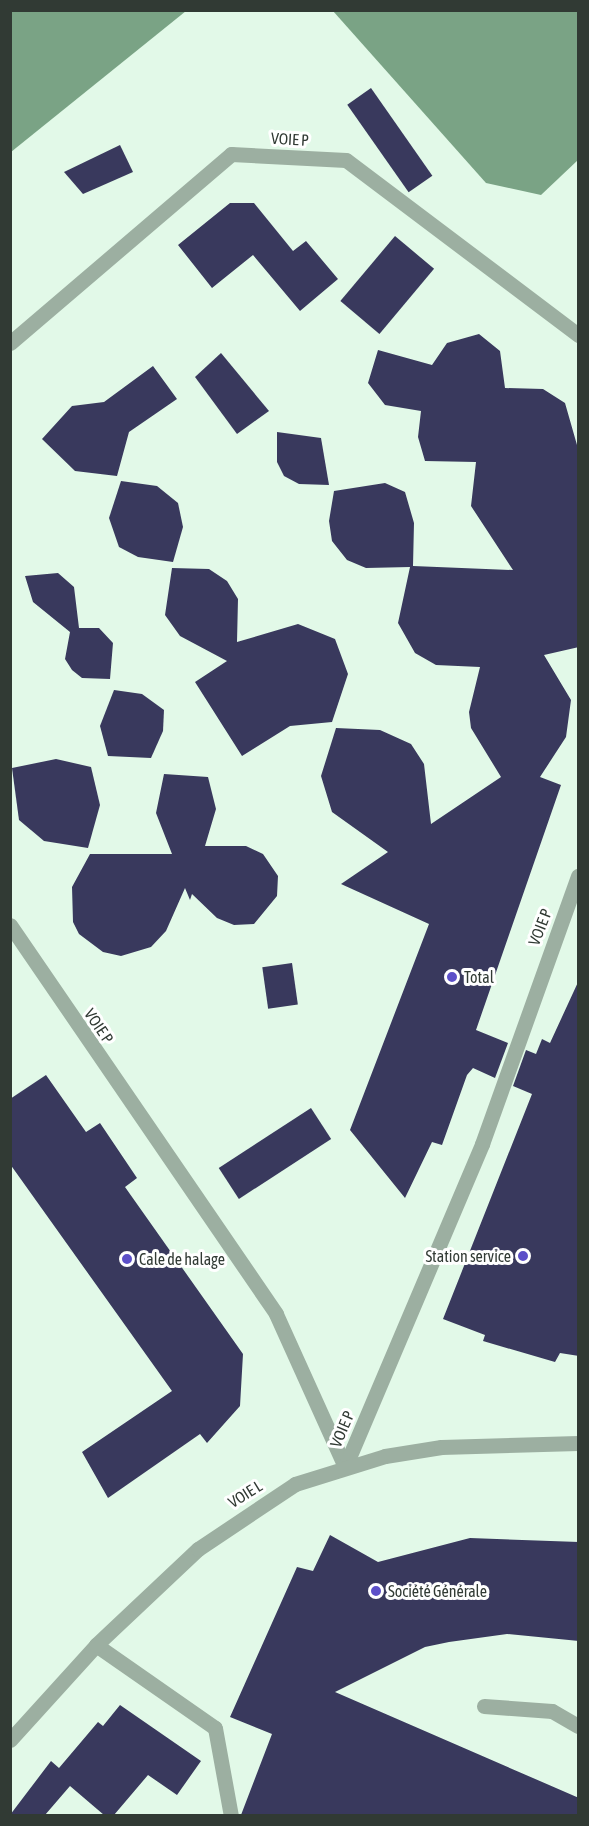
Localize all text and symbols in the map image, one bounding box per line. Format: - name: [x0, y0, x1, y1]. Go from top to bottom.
- street label: VOIE P: [271, 128, 309, 150]
- street label: VOIE P: [524, 906, 556, 948]
- place label: Total: [464, 967, 494, 987]
- marker: Total: [445, 970, 459, 984]
- street label: VOIE P: [80, 1005, 118, 1047]
- place label: Station service: [425, 1246, 511, 1266]
- place label: Cale de halage: [139, 1249, 225, 1269]
- marker: Station service: [516, 1249, 530, 1263]
- marker: Cale de halage: [120, 1252, 134, 1266]
- street label: VOIE P: [326, 1408, 358, 1450]
- street label: VOIE L: [225, 1476, 265, 1512]
- place label: Société Générale: [388, 1581, 487, 1601]
- marker: Société Générale: [369, 1584, 383, 1598]

